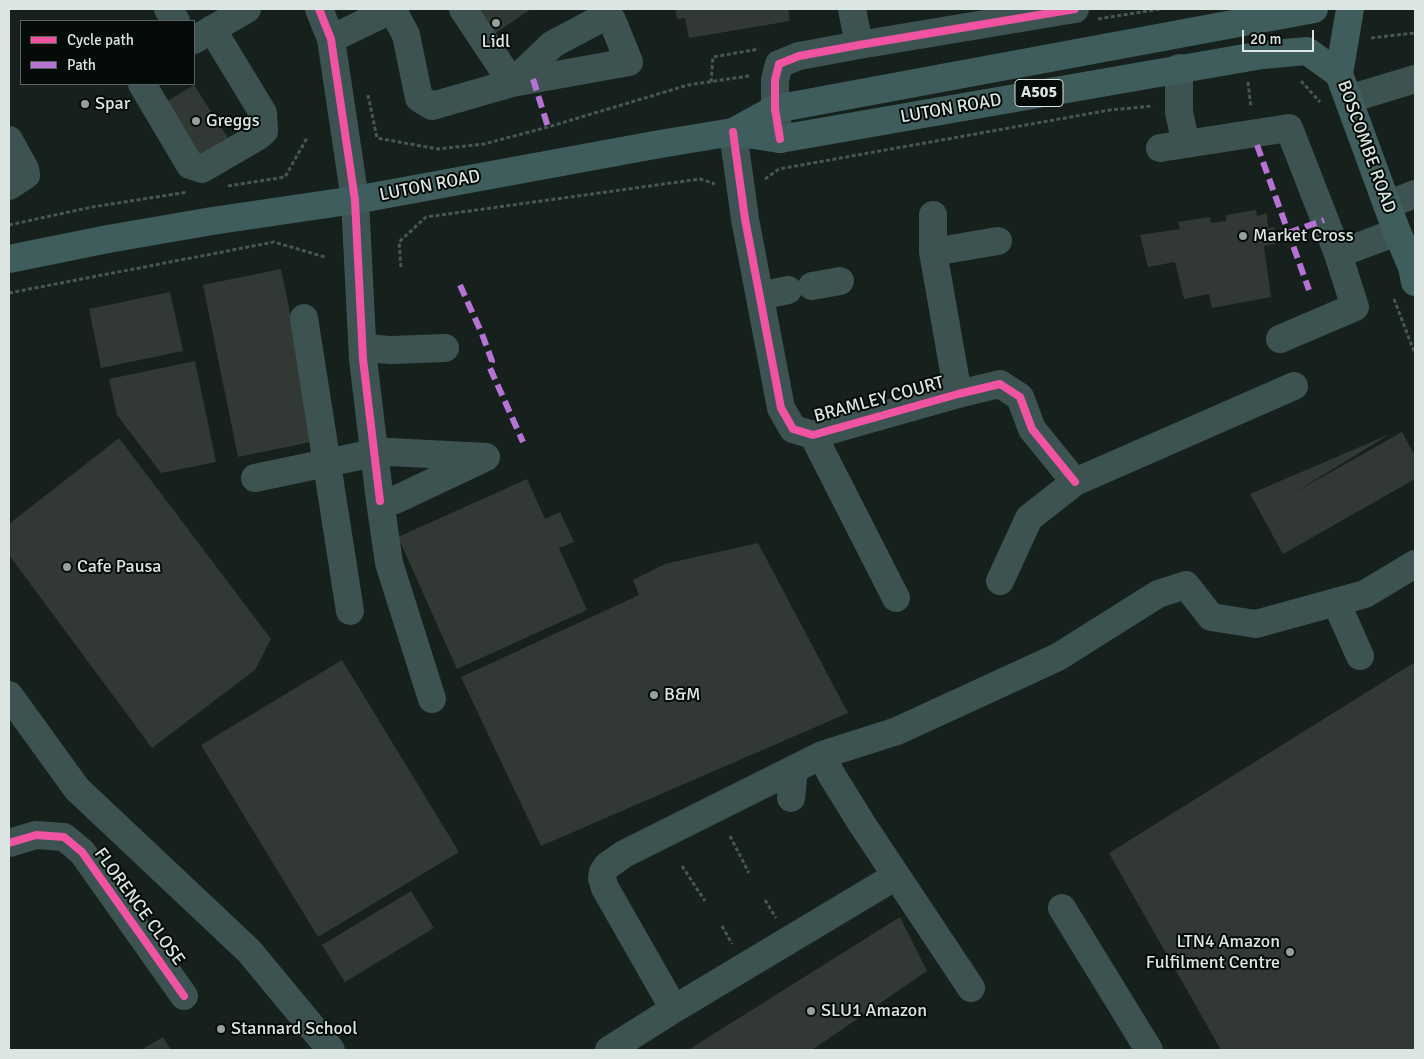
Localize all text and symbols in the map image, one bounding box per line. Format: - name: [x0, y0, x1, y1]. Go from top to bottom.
- marker: Lidl: [490, 17, 502, 29]
- legend: [20, 20, 195, 85]
- scale bar: [1244, 20, 1316, 52]
- text: 20 m: [1250, 30, 1281, 48]
- text: Cycle path: [67, 31, 134, 49]
- place label: Lidl: [482, 31, 510, 53]
- text: Path: [67, 56, 96, 74]
- street label: BOSCOMBE ROAD: [1332, 78, 1400, 216]
- road number: A505: [1015, 80, 1063, 106]
- street label: LUTON ROAD: [899, 89, 1003, 129]
- place label: Spar: [95, 93, 130, 115]
- marker: Spar: [79, 98, 91, 110]
- place label: Greggs: [206, 110, 260, 132]
- marker: Greggs: [190, 115, 202, 127]
- street label: LUTON ROAD: [378, 166, 482, 206]
- place label: Market Cross: [1253, 225, 1354, 247]
- marker: Market Cross: [1237, 230, 1249, 242]
- street label: BRAMLEY COURT: [812, 372, 946, 428]
- place label: Cafe Pausa: [77, 556, 161, 578]
- marker: Cafe Pausa: [61, 561, 73, 573]
- place label: B&M: [664, 684, 701, 706]
- marker: B&M: [648, 689, 660, 701]
- street label: FLORENCE CLOSE: [89, 844, 189, 970]
- place label: LTN4 Amazon Fulfilment Centre: [1146, 931, 1280, 974]
- marker: LTN4 Amazon Fulfilment Centre: [1284, 946, 1296, 958]
- place label: SLU1 Amazon: [821, 1000, 927, 1022]
- marker: SLU1 Amazon: [805, 1005, 817, 1017]
- place label: Stannard School: [231, 1018, 357, 1040]
- marker: Stannard School: [215, 1023, 227, 1035]

